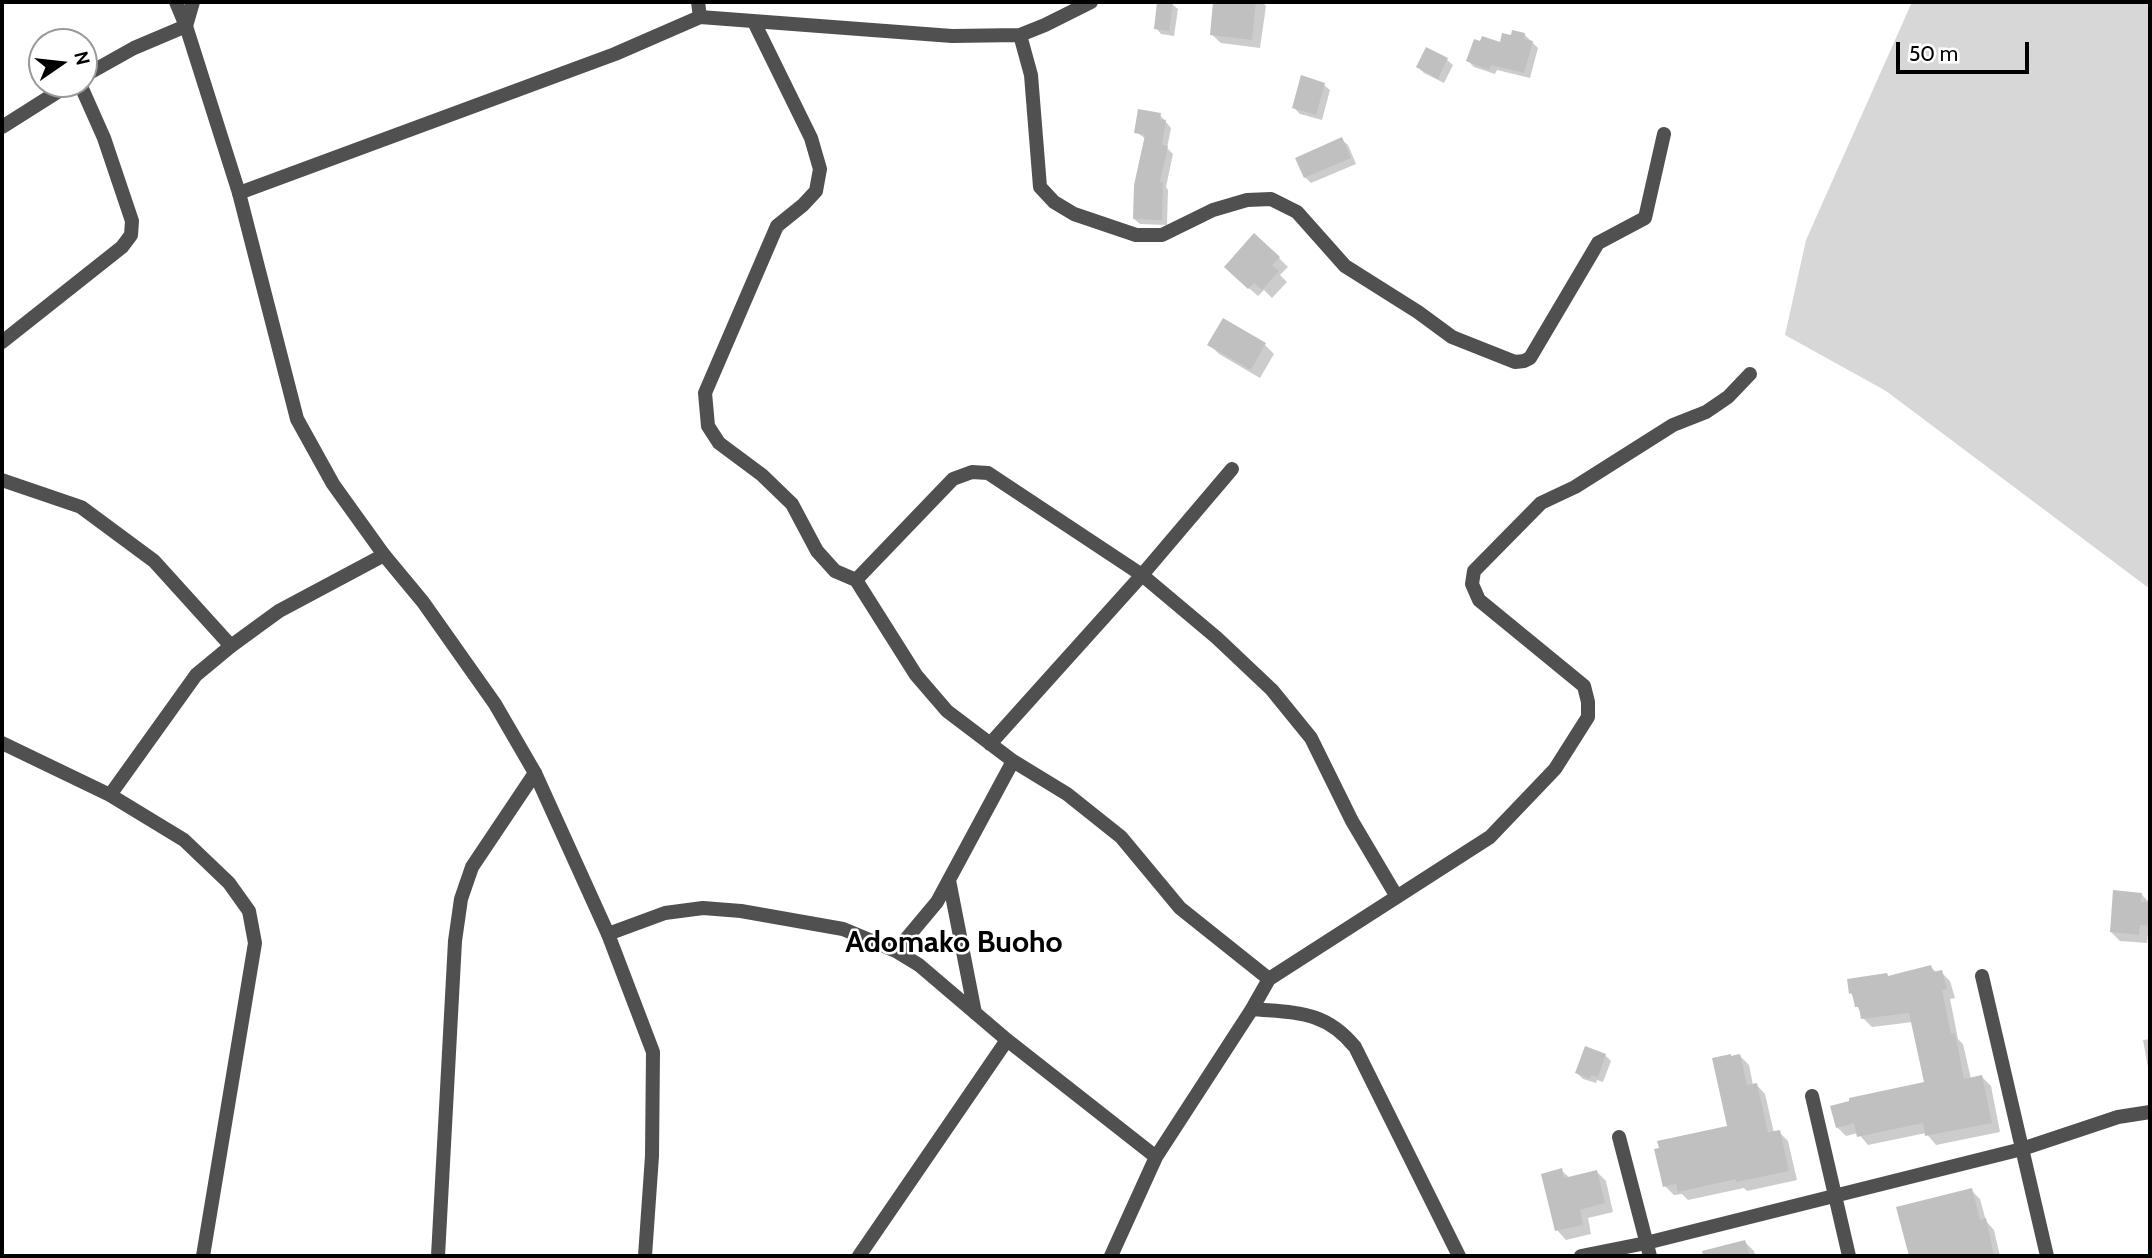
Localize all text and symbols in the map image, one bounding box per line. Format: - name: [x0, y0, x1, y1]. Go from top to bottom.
- north arrow: [28, 28, 98, 98]
- scale bar: [1900, 28, 2033, 72]
- text: 50 m: [1909, 41, 1958, 66]
- text: N: [69, 49, 95, 68]
- district label: Adomako Buoho: [845, 925, 1063, 961]

